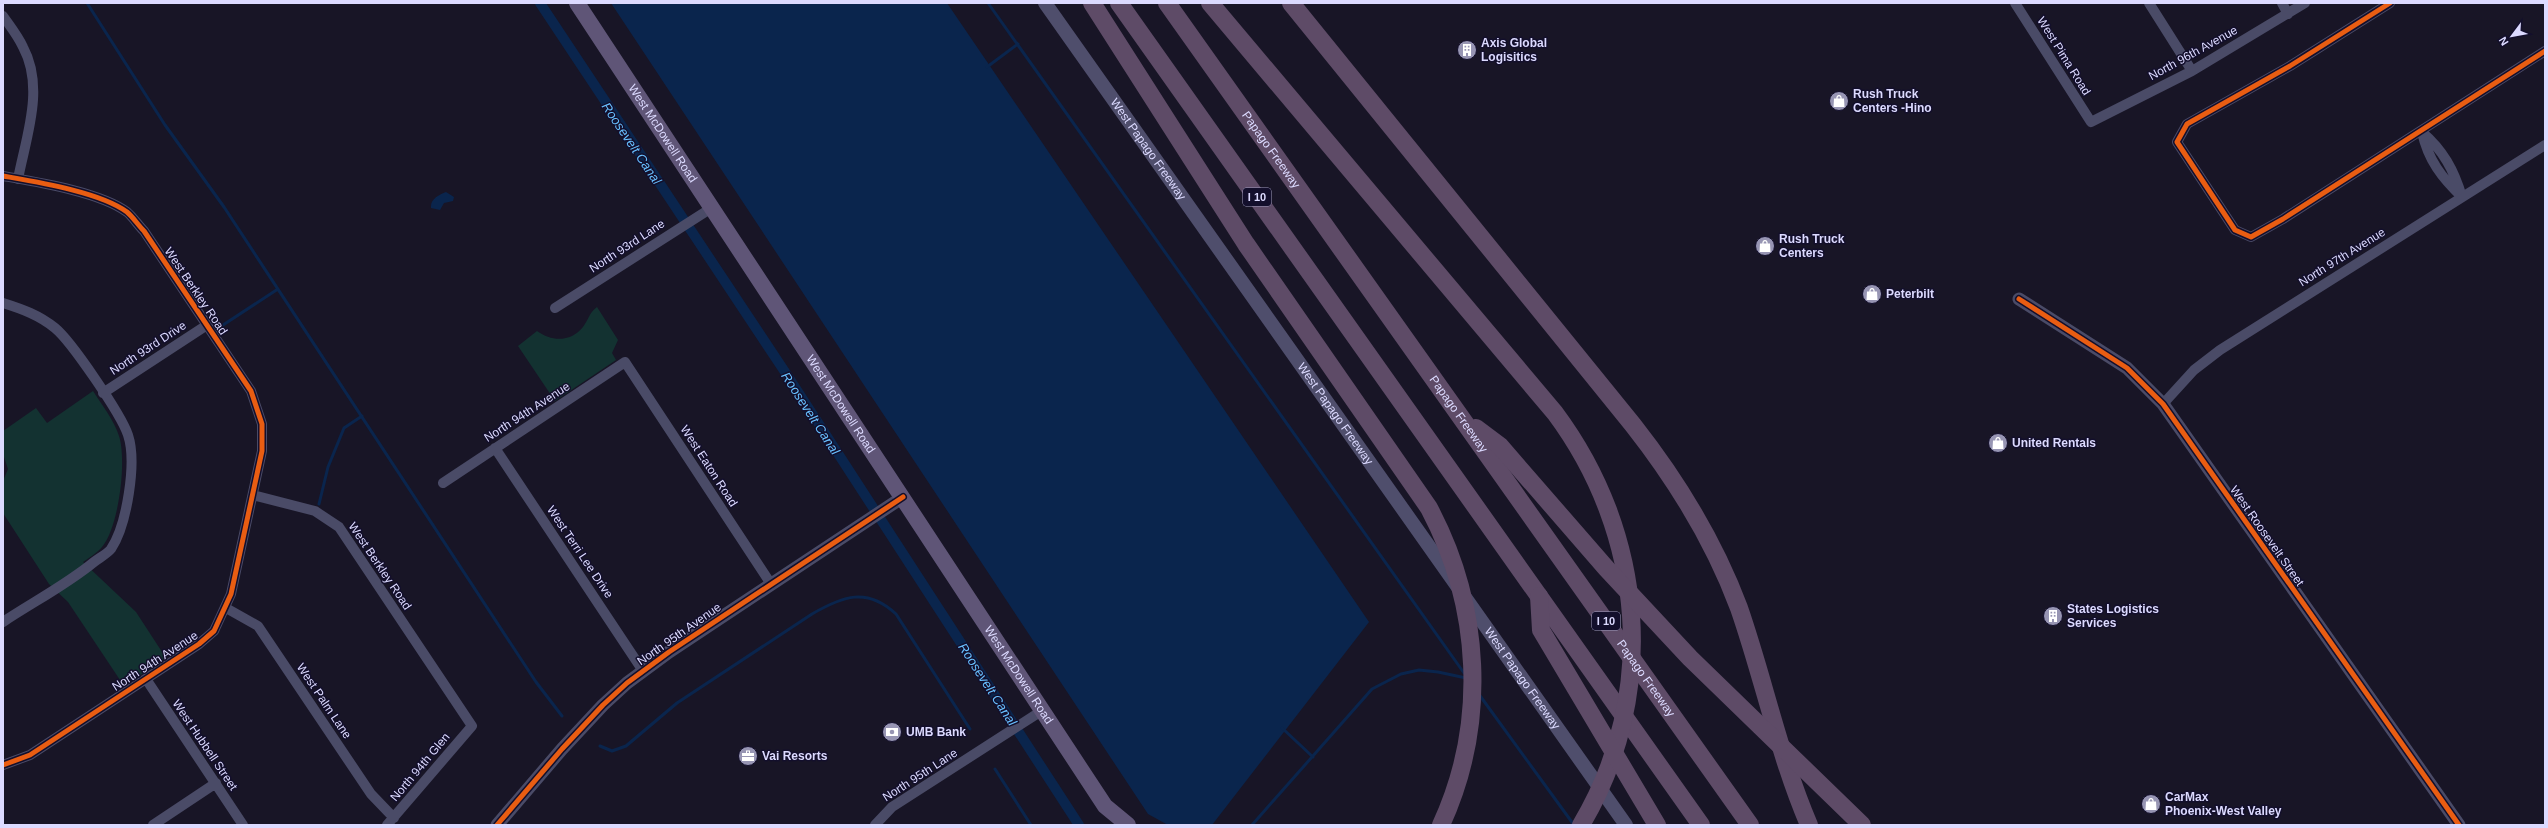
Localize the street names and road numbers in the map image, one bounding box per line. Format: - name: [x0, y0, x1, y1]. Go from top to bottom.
- street label: West Pima Road: [2034, 14, 2094, 98]
- street label: North 96th Avenue: [2146, 23, 2240, 83]
- street label: West McDowell Road: [625, 82, 700, 185]
- street label: West Papago Freeway: [1108, 96, 1189, 203]
- street label: Papago Freeway: [1239, 109, 1303, 191]
- road number: I 10: [1243, 188, 1271, 206]
- street label: North 93rd Lane: [587, 216, 667, 275]
- street label: North 97th Avenue: [2296, 225, 2388, 289]
- street label: West Berkley Road: [162, 245, 230, 337]
- street label: North 93rd Drive: [107, 318, 189, 378]
- street label: West McDowell Road: [803, 352, 878, 456]
- street label: West Papago Freeway: [1295, 360, 1376, 467]
- street label: Papago Freeway: [1427, 373, 1491, 455]
- street label: North 94th Avenue: [482, 379, 573, 445]
- street label: West Eaton Road: [678, 423, 740, 509]
- street label: West Roosevelt Street: [2227, 483, 2307, 589]
- street label: West Terri Lee Drive: [544, 503, 616, 601]
- street label: West Berkley Road: [346, 520, 414, 612]
- street label: North 95th Avenue: [634, 600, 724, 668]
- road number: I 10: [1592, 612, 1620, 630]
- street label: West McDowell Road: [981, 623, 1056, 727]
- street label: West Papago Freeway: [1482, 625, 1563, 732]
- street label: North 94th Avenue: [110, 628, 201, 694]
- street label: Papago Freeway: [1614, 637, 1678, 719]
- street label: West Palm Lane: [294, 661, 355, 742]
- street label: West Hubbell Street: [169, 697, 241, 794]
- street label: North 94th Glen: [387, 730, 453, 804]
- street label: North 95th Lane: [880, 746, 960, 804]

